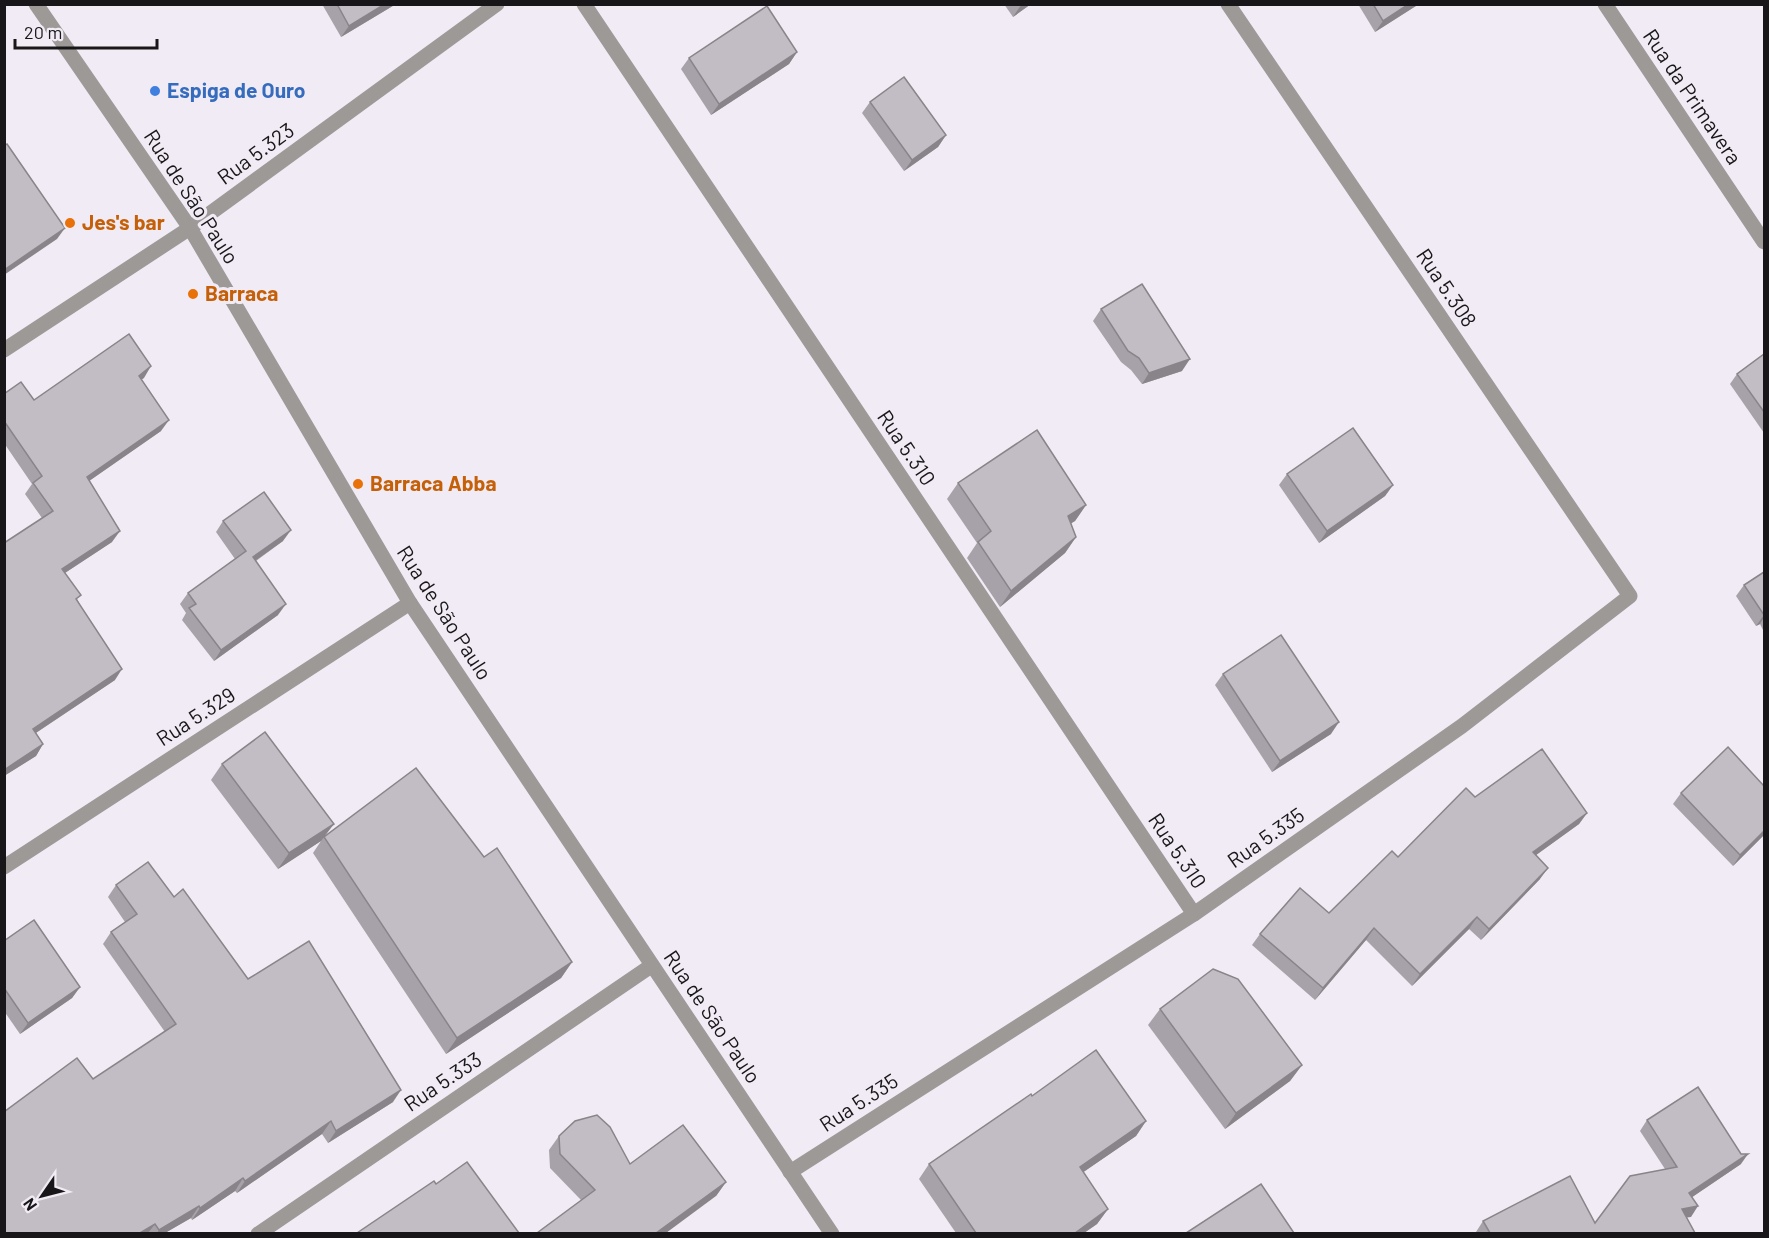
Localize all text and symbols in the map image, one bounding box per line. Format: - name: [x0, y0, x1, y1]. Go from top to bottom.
- scale bar: [15, 12, 158, 50]
- text: 20 m: [24, 21, 62, 43]
- street label: Rua da Primavera: [1639, 24, 1748, 169]
- place label: Espiga de Ouro: [167, 77, 306, 102]
- marker: Espiga de Ouro: [148, 84, 162, 98]
- street label: Rua 5.323: [212, 117, 298, 189]
- street label: Rua de São Paulo: [140, 124, 245, 268]
- place label: Jes's bar: [82, 209, 165, 234]
- marker: Jes's bar: [63, 216, 77, 230]
- street label: Rua 5.308: [1412, 243, 1483, 331]
- place label: Barraca: [205, 280, 278, 305]
- marker: Barraca: [186, 287, 200, 301]
- street label: Rua 5.310: [873, 405, 942, 490]
- place label: Barraca Abba: [370, 470, 497, 495]
- marker: Barraca Abba: [351, 477, 365, 491]
- street label: Rua de São Paulo: [393, 540, 498, 684]
- street label: Rua 5.329: [151, 681, 239, 750]
- street label: Rua 5.335: [1222, 801, 1308, 872]
- street label: Rua 5.310: [1144, 808, 1213, 893]
- street label: Rua de São Paulo: [660, 945, 767, 1087]
- street label: Rua 5.333: [399, 1046, 486, 1116]
- street label: Rua 5.335: [814, 1067, 902, 1136]
- north arrow: [12, 1166, 72, 1226]
- text: N: [18, 1195, 40, 1215]

